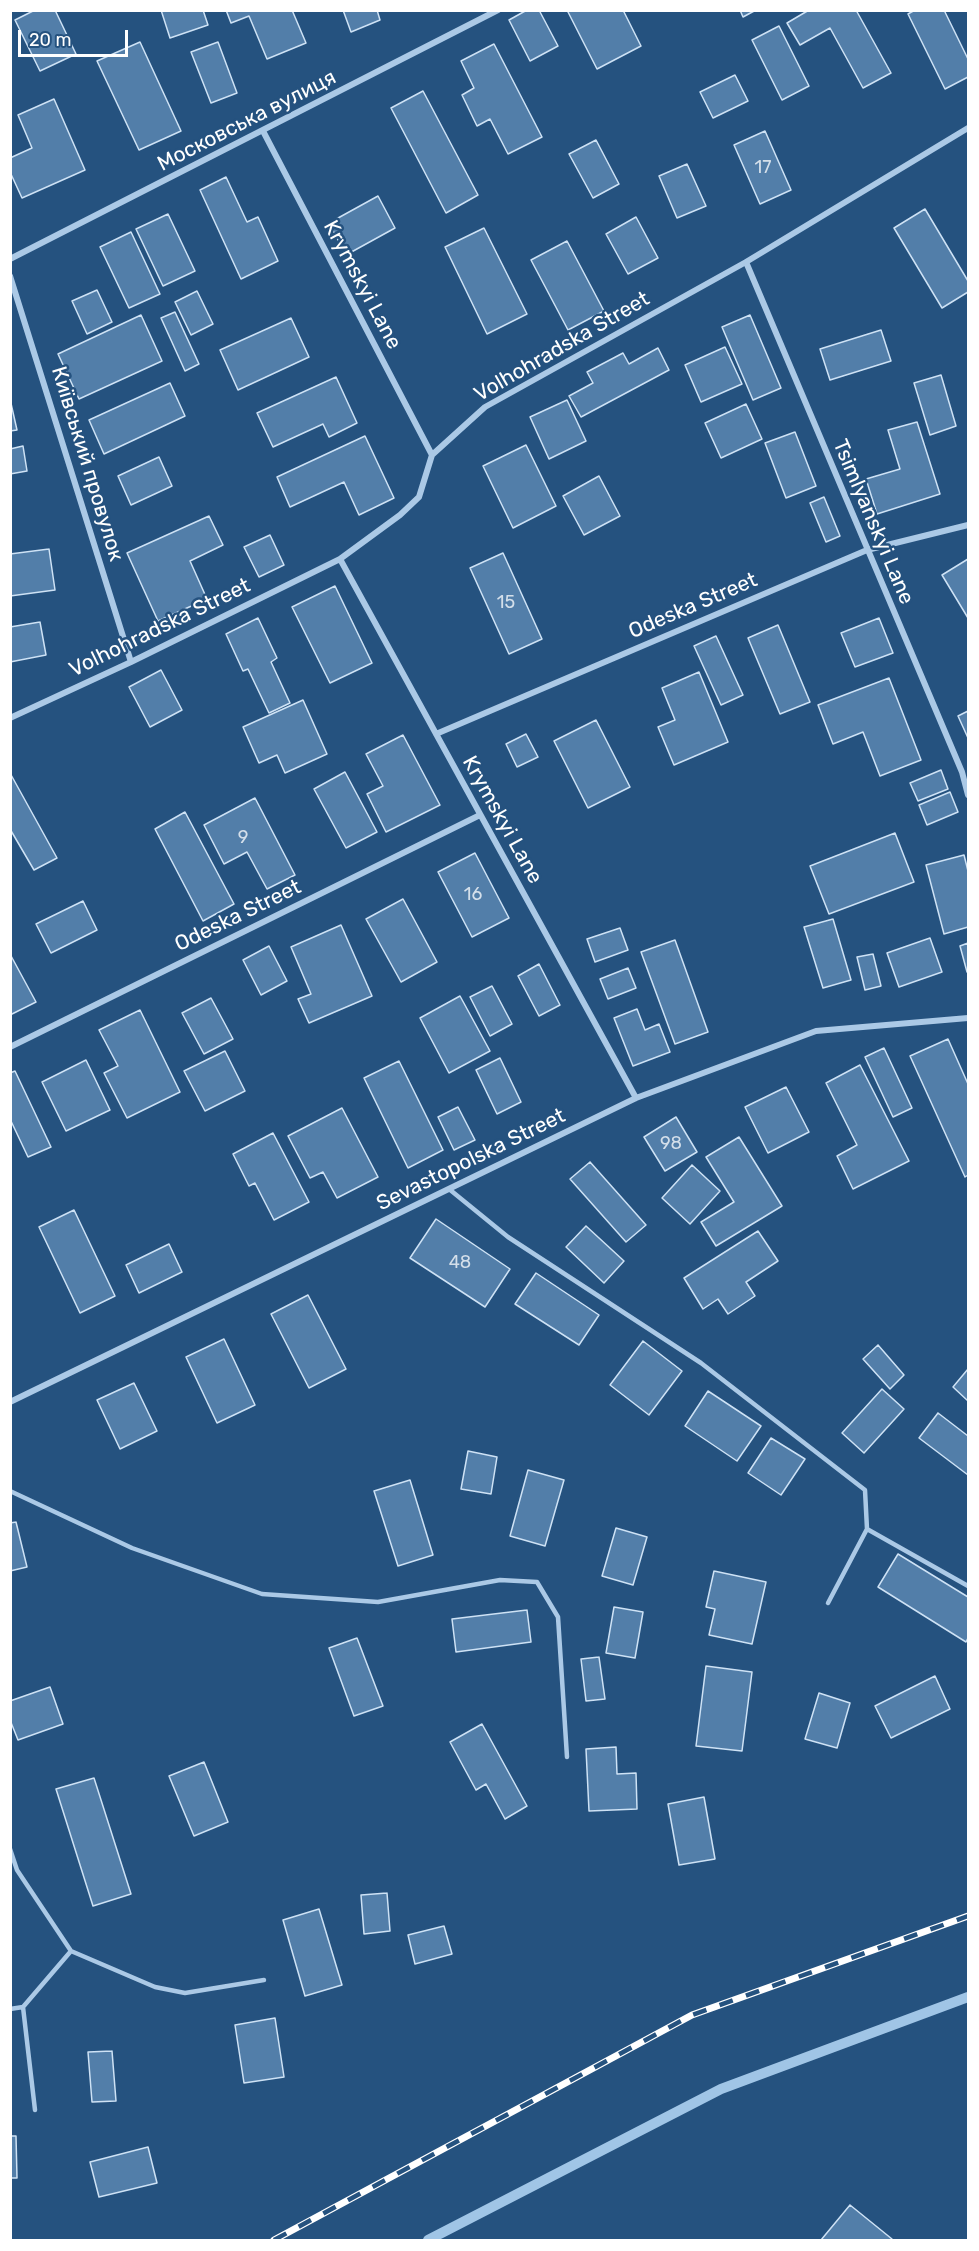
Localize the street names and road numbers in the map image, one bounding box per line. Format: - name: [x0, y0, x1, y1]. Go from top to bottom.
- street label: Московська вулиця: [153, 65, 341, 177]
- street label: Krymskyi Lane: [318, 216, 406, 354]
- street label: Volhohradska Street: [470, 287, 654, 407]
- street label: Київський провулок: [45, 364, 129, 564]
- street label: Tsimlyanskyi Lane: [827, 436, 919, 608]
- street label: Odeska Street: [625, 568, 761, 644]
- street label: Volhohradska Street: [65, 573, 255, 683]
- street label: Krymskyi Lane: [457, 752, 547, 888]
- street label: Odeska Street: [171, 875, 305, 957]
- street label: Sevastopolska Street: [373, 1103, 569, 1217]

